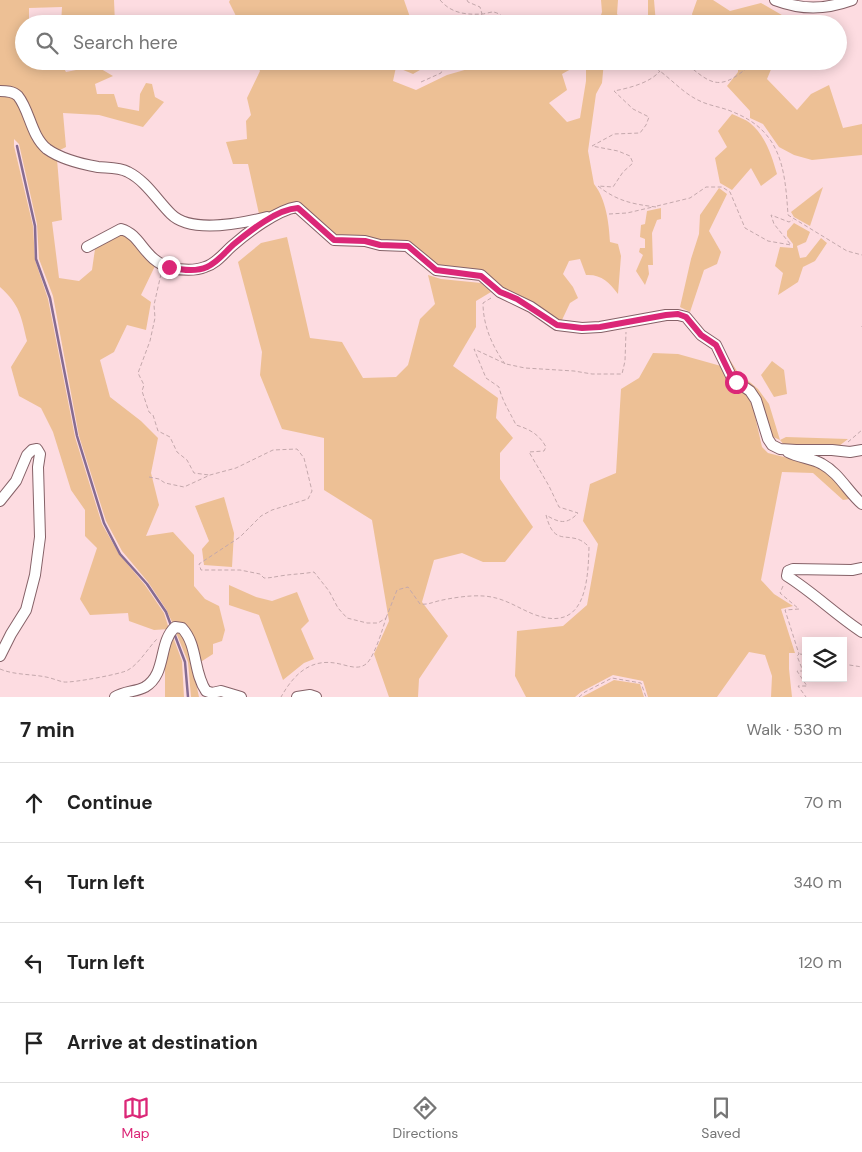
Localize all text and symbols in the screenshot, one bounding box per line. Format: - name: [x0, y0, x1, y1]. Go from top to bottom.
- search box: [15, 15, 847, 70]
- icon: search: [33, 29, 61, 57]
- text: Search here: [73, 30, 178, 55]
- route end: [158, 256, 181, 279]
- route start: [725, 371, 748, 394]
- map controls: [802, 637, 847, 682]
- button: layers: [802, 637, 847, 682]
- text: 7 min: [20, 716, 75, 744]
- text: Walk · 530 m: [747, 719, 842, 740]
- icon: ahead: [20, 789, 48, 817]
- text: Continue: [67, 790, 153, 815]
- text: 70 m: [804, 792, 842, 813]
- icon: left: [20, 869, 48, 897]
- text: Turn left: [67, 870, 145, 895]
- text: 340 m: [793, 872, 842, 893]
- icon: left: [20, 949, 48, 977]
- text: Turn left: [67, 950, 145, 975]
- text: 120 m: [798, 952, 842, 973]
- icon: arrive: [20, 1029, 48, 1057]
- text: Arrive at destination: [67, 1030, 258, 1055]
- tab: Map: [121, 1094, 150, 1142]
- tab: Directions: [393, 1094, 458, 1142]
- tab: Saved: [701, 1094, 741, 1142]

